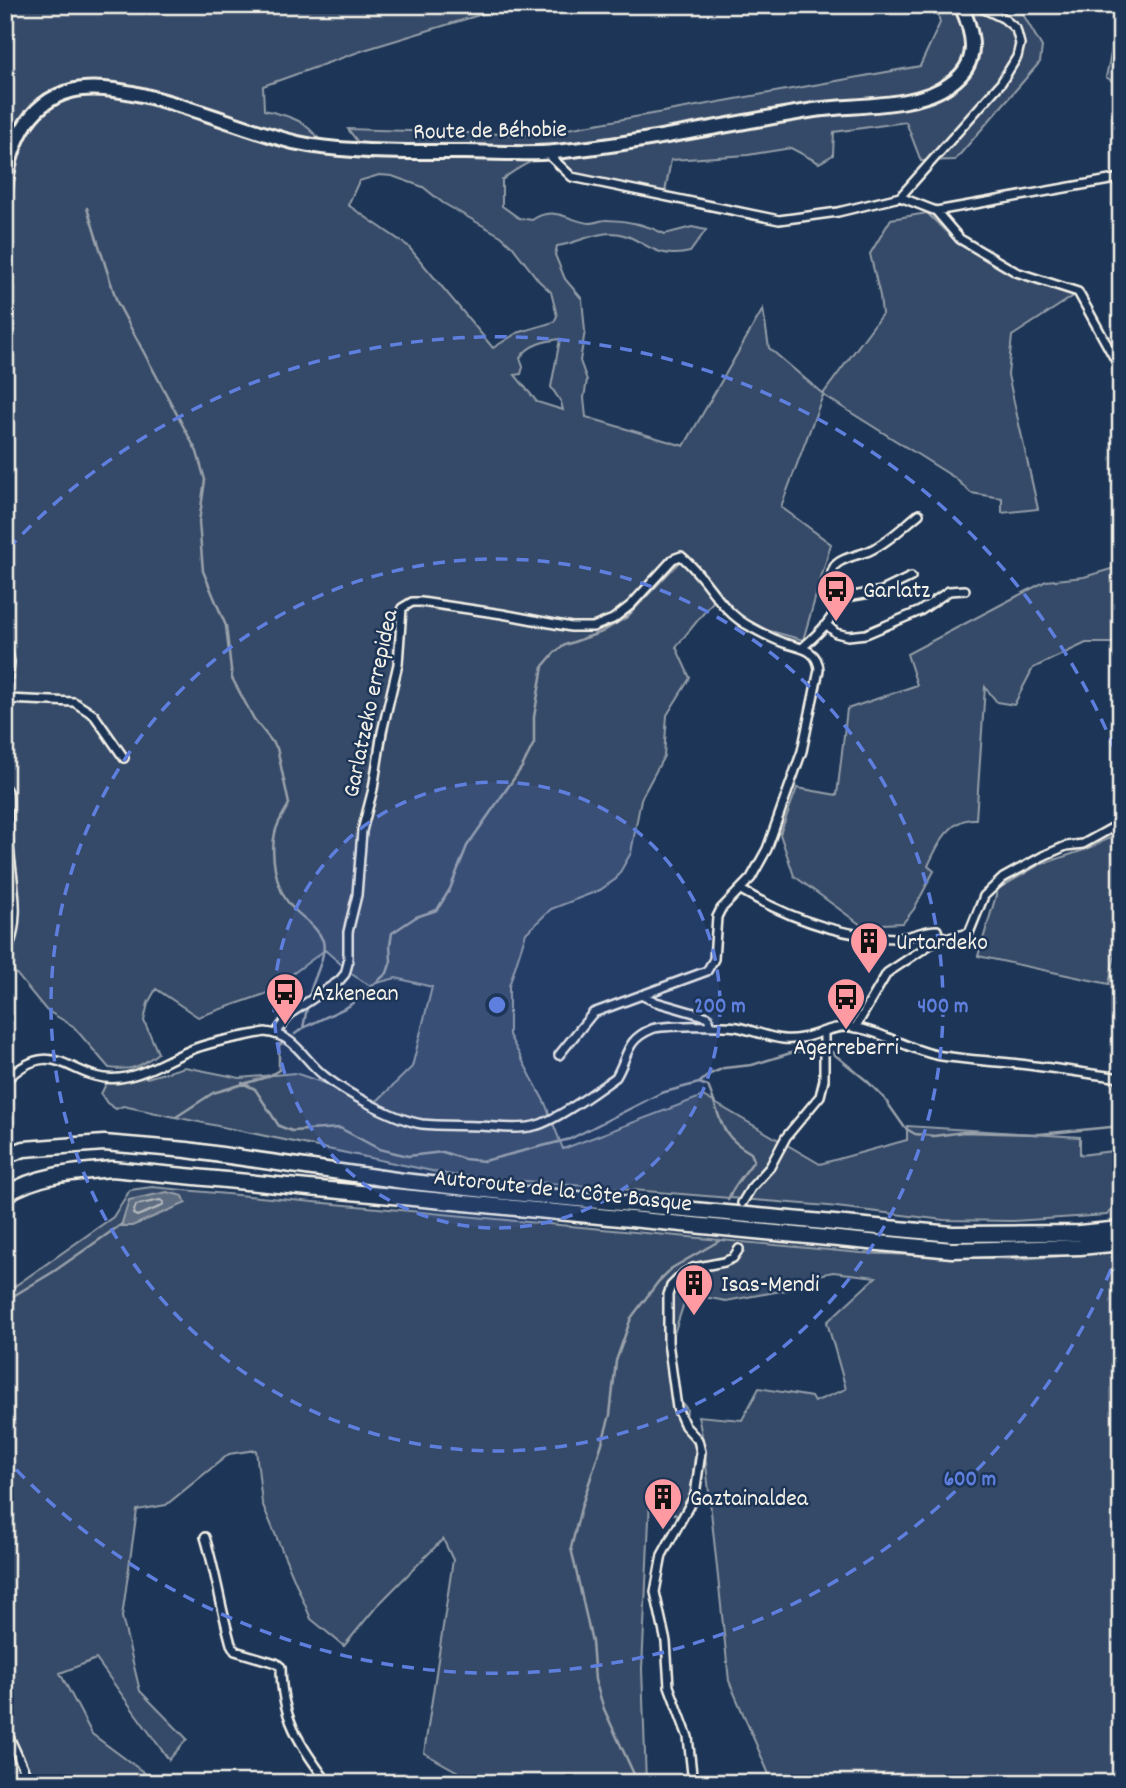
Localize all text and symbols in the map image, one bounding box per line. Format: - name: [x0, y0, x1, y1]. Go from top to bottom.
- street label: Route de Béhobie: [413, 114, 567, 150]
- bus stop icon: Garlatz: [815, 568, 857, 623]
- place label: Garlatz: [863, 575, 930, 609]
- street label: Garlatzeko errepidea: [335, 606, 409, 801]
- building icon: Urtardeko: [848, 920, 890, 975]
- place label: Urtardeko: [896, 927, 988, 961]
- bus stop icon: Azkenean: [264, 971, 306, 1026]
- bus stop icon: Agerreberri: [825, 976, 867, 1031]
- place label: Azkenean: [312, 978, 399, 1012]
- centre of rings: [485, 993, 509, 1017]
- text: 200 m: [694, 993, 746, 1023]
- text: 400 m: [918, 993, 968, 1023]
- place label: Agerreberri: [793, 1032, 899, 1066]
- street label: Autoroute de la Côte Basque: [432, 1162, 693, 1222]
- building icon: Isas-Mendi: [673, 1262, 715, 1317]
- place label: Isas-Mendi: [721, 1269, 819, 1303]
- text: 600 m: [944, 1466, 996, 1496]
- building icon: Gaztainaldea: [642, 1476, 684, 1531]
- place label: Gaztainaldea: [690, 1483, 809, 1517]

